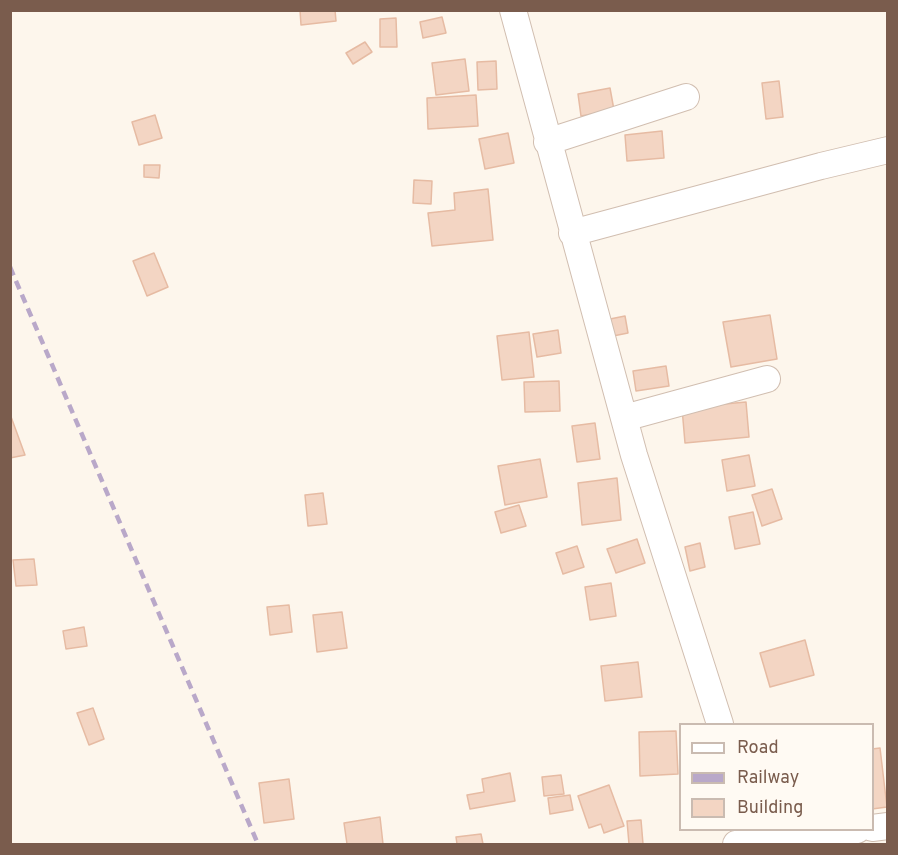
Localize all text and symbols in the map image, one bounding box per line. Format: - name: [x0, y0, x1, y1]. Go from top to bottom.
- legend: [679, 723, 874, 831]
- text: Road: [737, 737, 779, 760]
- text: Railway: [737, 767, 799, 790]
- text: Building: [737, 797, 803, 820]

